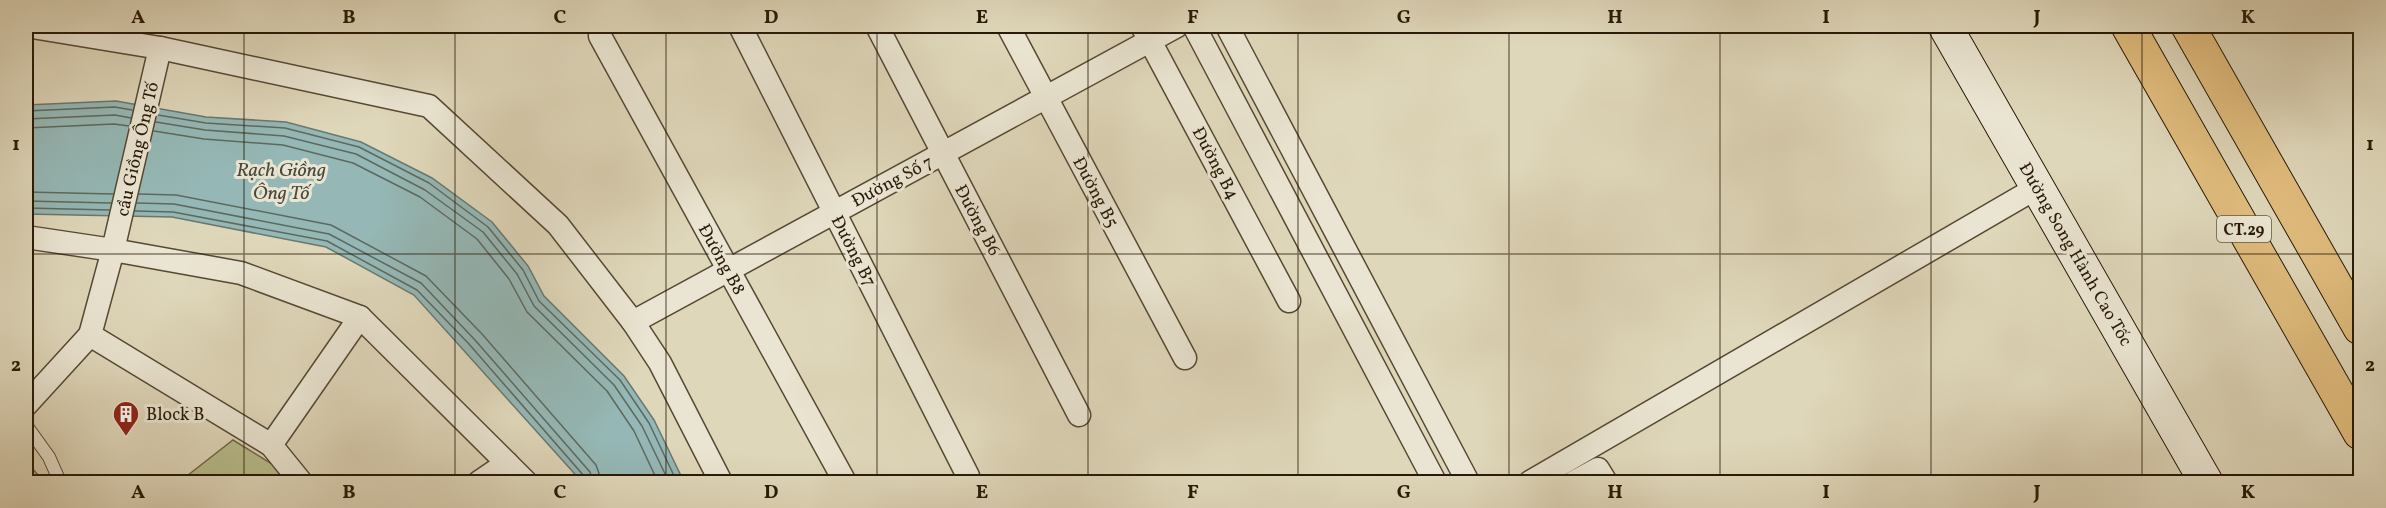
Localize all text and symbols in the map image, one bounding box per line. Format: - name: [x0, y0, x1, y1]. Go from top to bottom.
- text: A: [131, 4, 145, 32]
- text: B: [342, 4, 356, 32]
- text: C: [554, 4, 567, 32]
- text: D: [764, 4, 778, 32]
- text: E: [976, 4, 988, 32]
- text: F: [1187, 4, 1199, 32]
- text: G: [1397, 4, 1411, 32]
- text: H: [1607, 4, 1623, 32]
- text: I: [1822, 4, 1830, 32]
- text: J: [2032, 4, 2041, 32]
- text: K: [2241, 4, 2256, 32]
- street label: cầu Giồng Ông Tố: [111, 79, 166, 219]
- street label: Đường B4: [1185, 123, 1244, 205]
- text: 1: [12, 131, 20, 159]
- text: 1: [2366, 131, 2374, 159]
- street label: Đường Số 7: [847, 150, 938, 214]
- street label: Đường B5: [1066, 153, 1124, 233]
- water label: Rạch Giồng Ông Tố: [236, 157, 326, 208]
- street label: Đường Song Hành Cao Tốc: [2012, 158, 2138, 351]
- street label: Đường B6: [947, 181, 1006, 261]
- street label: Đường B7: [824, 212, 881, 292]
- road number: CT.29: [2217, 216, 2271, 242]
- street label: Đường B8: [691, 220, 750, 300]
- text: 2: [11, 352, 21, 380]
- text: 2: [2365, 352, 2375, 380]
- building icon: Block B: [111, 399, 141, 437]
- place label: Block B: [146, 403, 204, 428]
- text: A: [131, 479, 145, 507]
- text: B: [342, 479, 356, 507]
- text: C: [554, 479, 567, 507]
- text: D: [764, 479, 778, 507]
- text: E: [976, 479, 988, 507]
- text: F: [1187, 479, 1199, 507]
- text: G: [1397, 479, 1411, 507]
- text: H: [1607, 479, 1623, 507]
- text: I: [1822, 479, 1830, 507]
- text: J: [2032, 479, 2041, 507]
- text: K: [2241, 479, 2256, 507]

